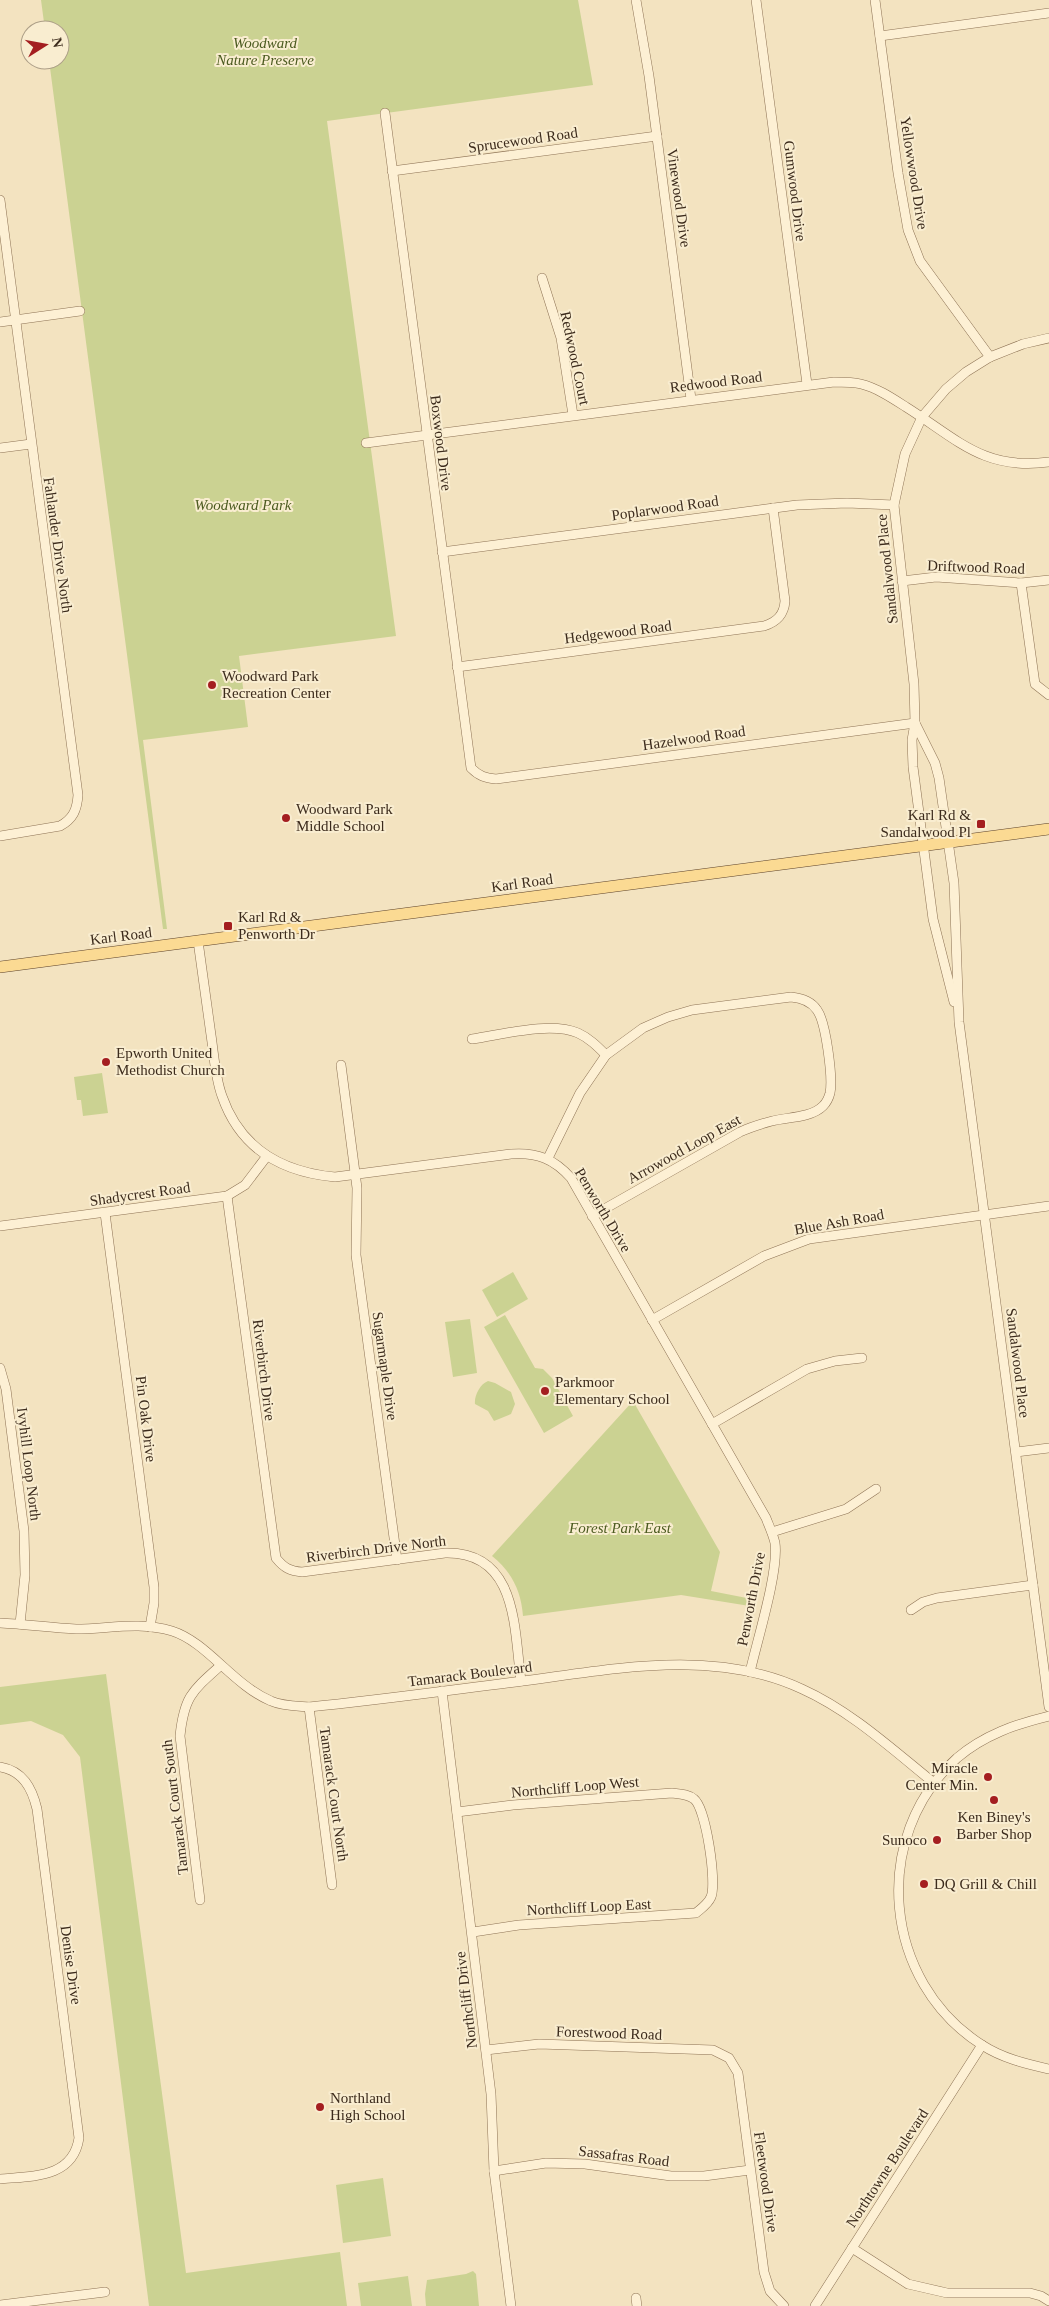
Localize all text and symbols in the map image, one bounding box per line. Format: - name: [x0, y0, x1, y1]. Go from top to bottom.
- north arrow: [20, 20, 70, 70]
- park label: Woodward Nature Preserve: [215, 35, 314, 68]
- text: N: [49, 36, 66, 49]
- street label: Yellowwood Drive: [897, 115, 931, 231]
- street label: Sprucewood Road: [467, 124, 579, 156]
- street label: Gumwood Drive: [781, 140, 809, 243]
- street label: Vinewood Drive: [664, 148, 694, 249]
- street label: Redwood Court: [557, 310, 593, 407]
- street label: Redwood Road: [669, 368, 764, 396]
- street label: Boxwood Drive: [427, 394, 455, 492]
- street label: Fahlander Drive North: [41, 476, 75, 614]
- street label: Poplarwood Road: [610, 493, 720, 523]
- park label: Woodward Park: [195, 497, 292, 513]
- street label: Sandalwood Place: [873, 513, 901, 625]
- street label: Driftwood Road: [927, 557, 1026, 577]
- street label: Hedgewood Road: [563, 617, 673, 647]
- place label: Woodward Park Recreation Center: [222, 668, 331, 701]
- marker: Woodward Park Recreation Center: [206, 679, 218, 691]
- street label: Hazelwood Road: [642, 723, 747, 753]
- place label: Woodward Park Middle School: [296, 801, 393, 834]
- place label: Karl Rd & Sandalwood Pl: [881, 807, 971, 840]
- marker: Woodward Park Middle School: [280, 812, 292, 824]
- marker: Karl Rd & Sandalwood Pl: [975, 818, 987, 830]
- street label: Karl Road: [490, 871, 554, 895]
- place label: Karl Rd & Penworth Dr: [238, 909, 315, 942]
- marker: Karl Rd & Penworth Dr: [222, 920, 234, 932]
- street label: Karl Road: [89, 924, 153, 948]
- place label: Epworth United Methodist Church: [116, 1045, 225, 1078]
- marker: Epworth United Methodist Church: [100, 1056, 112, 1068]
- street label: Arrowood Loop East: [625, 1111, 744, 1187]
- street label: Penworth Drive: [572, 1165, 635, 1255]
- street label: Shadycrest Road: [89, 1179, 192, 1209]
- street label: Blue Ash Road: [793, 1206, 886, 1238]
- street label: Sandalwood Place: [1003, 1307, 1033, 1419]
- street label: Sugarmaple Drive: [369, 1311, 401, 1422]
- street label: Riverbirch Drive: [250, 1318, 278, 1422]
- place label: Parkmoor Elementary School: [555, 1374, 670, 1407]
- street label: Pin Oak Drive: [133, 1375, 159, 1463]
- marker: Parkmoor Elementary School: [539, 1385, 551, 1397]
- street label: Ivyhill Loop North: [14, 1406, 44, 1522]
- park label: Forest Park East: [568, 1520, 672, 1536]
- street label: Riverbirch Drive North: [305, 1532, 447, 1566]
- street label: Penworth Drive: [734, 1550, 768, 1647]
- street label: Tamarack Boulevard: [407, 1658, 534, 1690]
- street label: Tamarack Court North: [317, 1726, 351, 1863]
- street label: Tamarack Court South: [159, 1738, 191, 1875]
- place label: Miracle Center Min.: [906, 1760, 978, 1793]
- marker: Miracle Center Min.: [982, 1771, 994, 1783]
- street label: Northcliff Loop West: [510, 1773, 640, 1801]
- marker: Ken Biney's Barber Shop: [988, 1794, 1000, 1806]
- place label: Ken Biney's Barber Shop: [956, 1809, 1032, 1842]
- place label: Sunoco: [882, 1832, 927, 1848]
- marker: Sunoco: [931, 1834, 943, 1846]
- place label: DQ Grill & Chill: [934, 1876, 1037, 1892]
- marker: DQ Grill & Chill: [918, 1878, 930, 1890]
- street label: Northcliff Loop East: [526, 1896, 653, 1918]
- street label: Denise Drive: [58, 1924, 85, 2006]
- street label: Northcliff Drive: [452, 1950, 480, 2049]
- street label: Forestwood Road: [556, 2023, 663, 2043]
- place label: Northland High School: [330, 2090, 405, 2123]
- marker: Northland High School: [314, 2101, 326, 2113]
- street label: Northtowne Boulevard: [843, 2105, 932, 2230]
- street label: Fleetwood Drive: [751, 2131, 781, 2234]
- street label: Sassafras Road: [578, 2143, 671, 2170]

